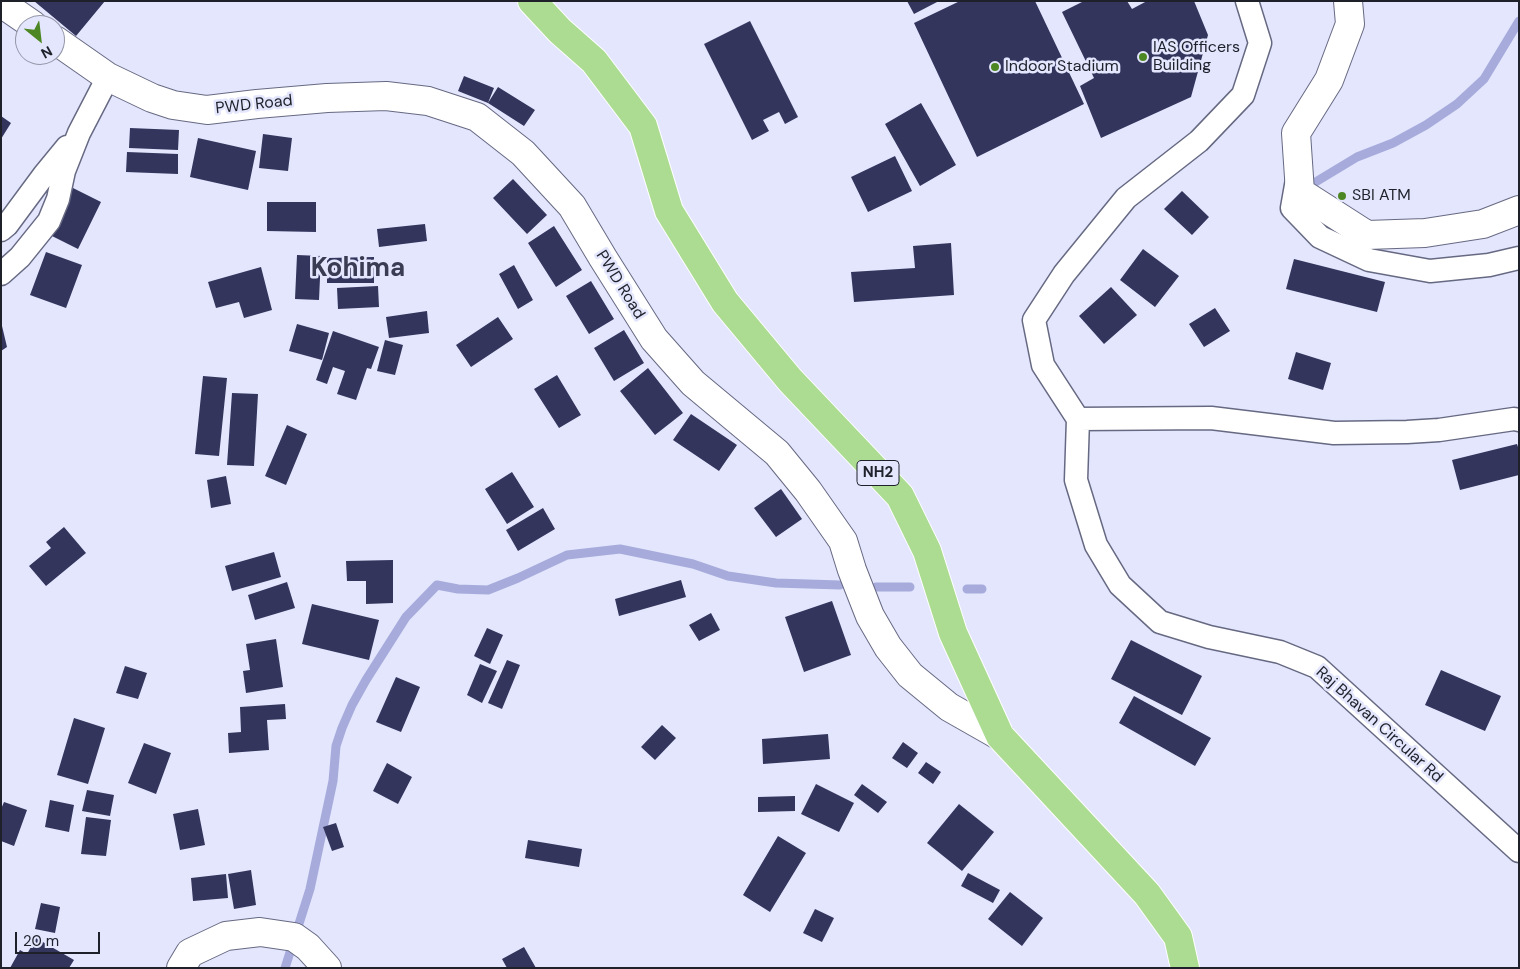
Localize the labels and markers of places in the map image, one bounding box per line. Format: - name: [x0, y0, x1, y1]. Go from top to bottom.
- place label: IAS Officers Building: [1153, 38, 1240, 76]
- marker: IAS Officers Building: [1137, 51, 1149, 63]
- place label: Indoor Stadium: [1005, 57, 1119, 77]
- marker: Indoor Stadium: [989, 61, 1001, 73]
- place label: SBI ATM: [1352, 186, 1411, 206]
- marker: SBI ATM: [1336, 190, 1348, 202]

